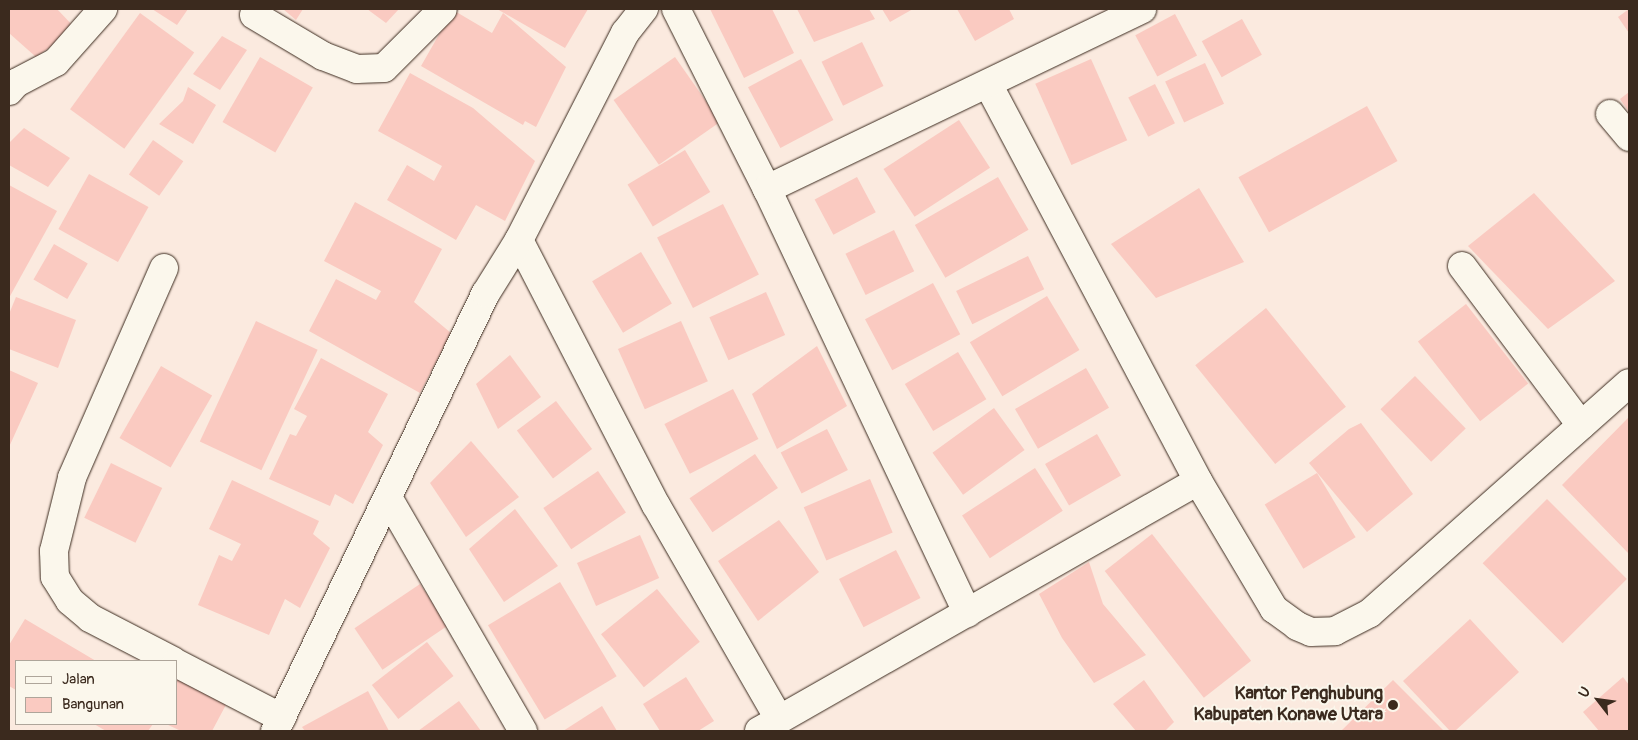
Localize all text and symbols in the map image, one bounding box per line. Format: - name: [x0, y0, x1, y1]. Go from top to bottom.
- legend: [15, 660, 178, 725]
- text: Jalan: [62, 670, 95, 689]
- north arrow: [1573, 675, 1623, 725]
- place label: Kantor Penghubung Kabupaten Konawe Utara: [1194, 684, 1383, 726]
- text: U: [1575, 684, 1594, 701]
- text: Bangunan: [62, 695, 124, 714]
- marker: Kantor Penghubung Kabupaten Konawe Utara: [1387, 699, 1399, 711]

